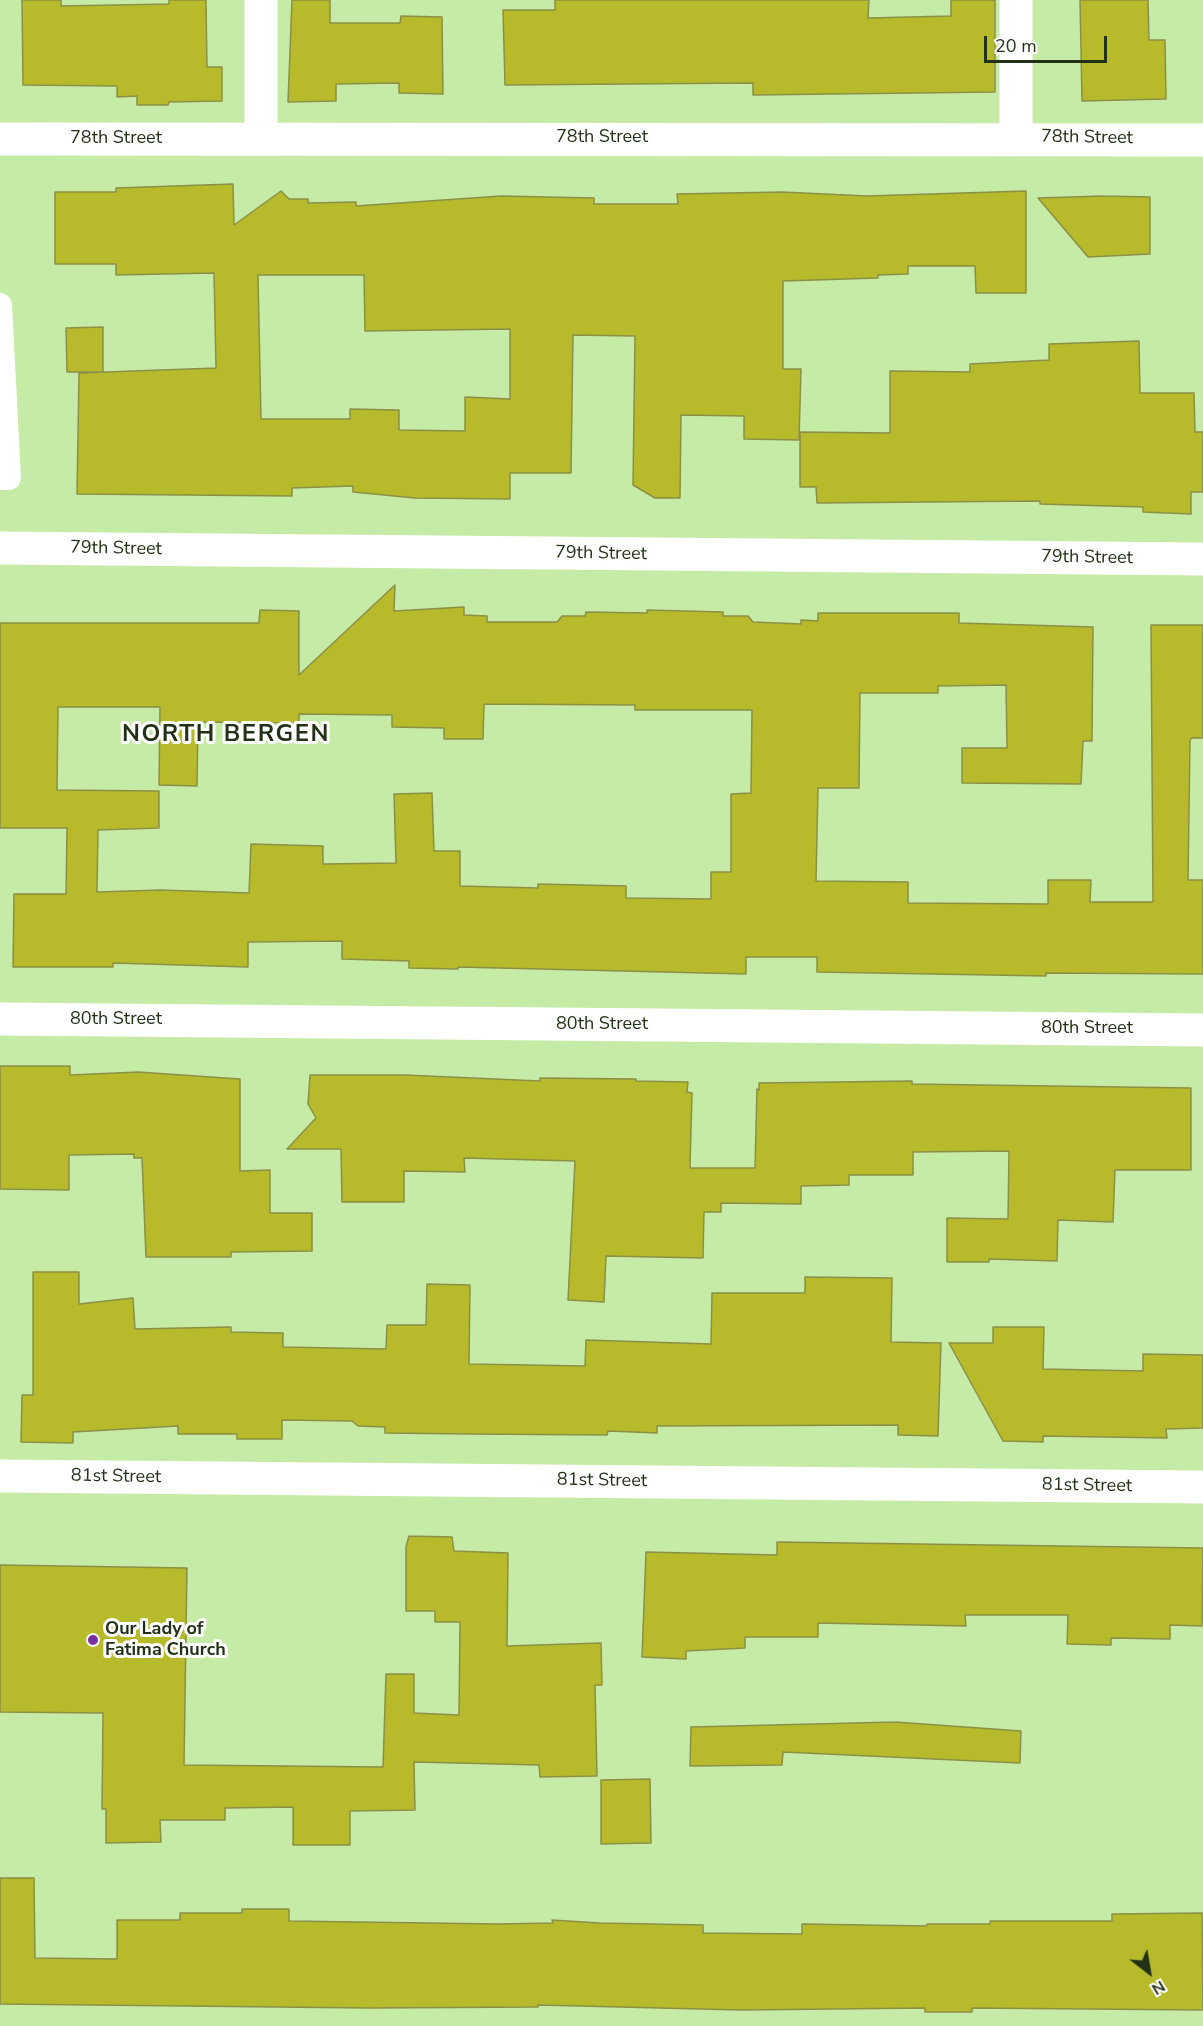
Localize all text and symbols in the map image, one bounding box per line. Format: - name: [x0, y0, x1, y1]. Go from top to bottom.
- scale bar: [987, 24, 1110, 62]
- text: 20 m: [995, 34, 1037, 58]
- street label: 78th Street: [1041, 126, 1133, 150]
- street label: 78th Street: [556, 127, 648, 149]
- street label: 78th Street: [70, 128, 162, 150]
- street label: 79th Street: [70, 537, 162, 561]
- street label: 79th Street: [555, 542, 647, 566]
- street label: 79th Street: [1041, 546, 1133, 570]
- district label: NORTH BERGEN: [122, 721, 330, 749]
- street label: 80th Street: [70, 1009, 162, 1031]
- street label: 80th Street: [556, 1014, 648, 1036]
- street label: 80th Street: [1041, 1018, 1133, 1040]
- street label: 81st Street: [71, 1465, 161, 1489]
- street label: 81st Street: [557, 1469, 647, 1493]
- street label: 81st Street: [1042, 1474, 1132, 1498]
- place label: Our Lady of Fatima Church: [105, 1619, 226, 1662]
- marker: Our Lady of Fatima Church: [86, 1633, 100, 1647]
- north arrow: [1119, 1942, 1179, 2002]
- text: N: [1147, 1975, 1169, 2000]

